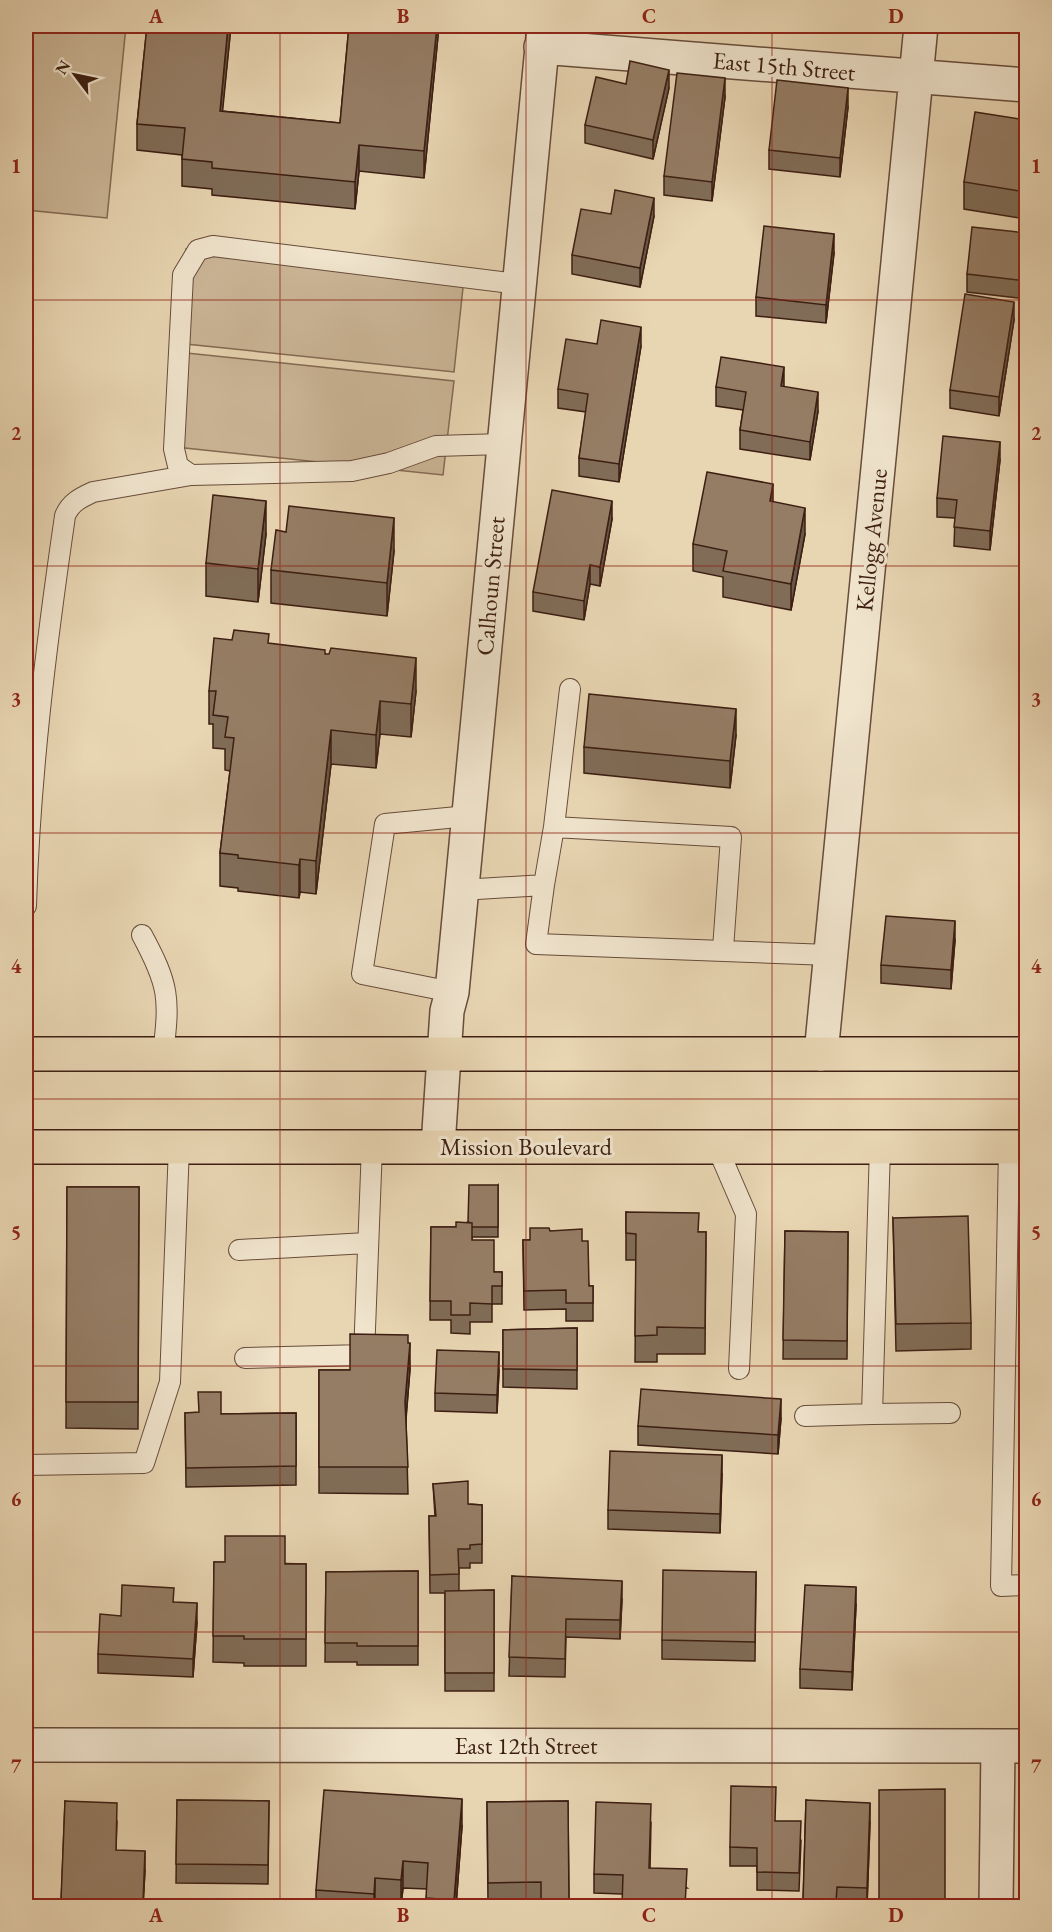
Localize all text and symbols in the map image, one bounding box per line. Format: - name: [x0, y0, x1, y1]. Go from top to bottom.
- text: A: [148, 3, 164, 29]
- text: B: [397, 3, 409, 29]
- text: C: [642, 3, 656, 29]
- text: D: [888, 3, 904, 29]
- street label: East 15th Street: [711, 44, 857, 88]
- north arrow: [45, 45, 105, 105]
- text: N: [50, 56, 75, 78]
- text: 1: [11, 153, 21, 179]
- text: 1: [1031, 153, 1041, 179]
- text: 2: [11, 420, 22, 446]
- text: 2: [1031, 420, 1042, 446]
- street label: Kellogg Avenue: [848, 467, 894, 613]
- street label: Calhoun Street: [468, 515, 512, 657]
- text: 3: [11, 686, 21, 712]
- text: 3: [1031, 686, 1041, 712]
- text: 4: [11, 953, 22, 979]
- text: 4: [1031, 953, 1042, 979]
- street label: Mission Boulevard: [440, 1131, 613, 1162]
- text: 5: [11, 1219, 21, 1245]
- text: 5: [1031, 1219, 1041, 1245]
- text: 6: [11, 1486, 22, 1512]
- text: 6: [1031, 1486, 1042, 1512]
- street label: East 12th Street: [454, 1730, 598, 1761]
- text: 7: [11, 1753, 22, 1779]
- text: 7: [1031, 1753, 1042, 1779]
- text: A: [148, 1902, 164, 1928]
- text: B: [397, 1902, 409, 1928]
- text: C: [642, 1902, 656, 1928]
- text: D: [888, 1902, 904, 1928]

